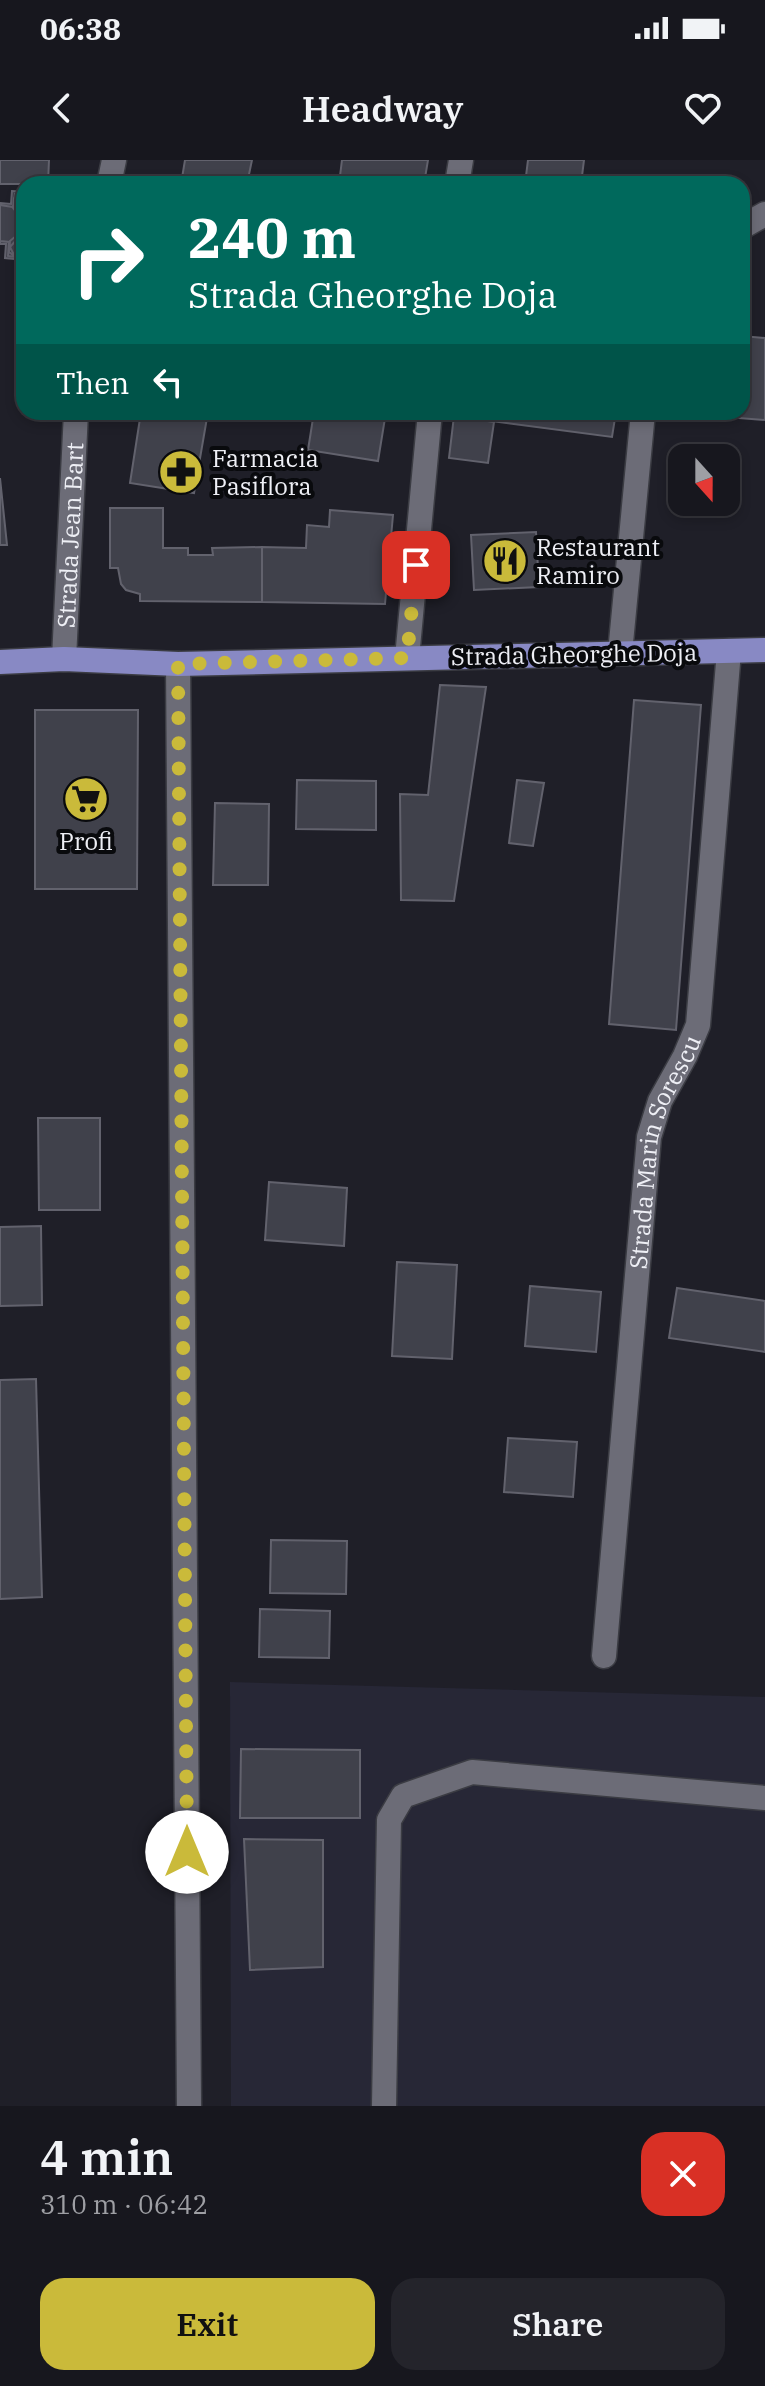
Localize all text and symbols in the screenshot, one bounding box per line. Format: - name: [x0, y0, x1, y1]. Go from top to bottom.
- text: 06:38: [40, 9, 121, 48]
- text: Headway: [302, 85, 463, 132]
- icon: back: [40, 86, 84, 130]
- icon: heart: [681, 86, 725, 130]
- text: 240 m: [188, 201, 356, 273]
- icon: right: [56, 208, 160, 312]
- text: Strada Gheorghe Doja: [188, 271, 557, 318]
- icon: left: [146, 360, 190, 404]
- text: Then: [56, 363, 130, 402]
- street label: Strada Jean Bart: [50, 441, 91, 629]
- place label: Farmacia Pasiflora: [212, 442, 319, 502]
- north arrow: [668, 444, 740, 516]
- map controls: [668, 444, 740, 516]
- pharmacy icon: Farmacia Pasiflora: [157, 448, 205, 496]
- pin: [382, 531, 450, 599]
- place label: Restaurant Ramiro: [536, 531, 660, 591]
- restaurant icon: Restaurant Ramiro: [481, 537, 529, 585]
- icon: arrive: [394, 543, 438, 587]
- street label: Strada Gheorghe Doja: [451, 636, 697, 672]
- supermarket icon: Profi: [62, 775, 110, 823]
- place label: Profi: [59, 825, 113, 857]
- street label: Strada Marin Sorescu: [622, 1030, 708, 1270]
- position arrow: [145, 1810, 229, 1894]
- text: 4 min: [40, 2126, 173, 2188]
- button: close: [641, 2132, 725, 2216]
- text: 310 m · 06:42: [40, 2187, 208, 2221]
- button: Exit: [40, 2278, 375, 2370]
- button: Share: [391, 2278, 725, 2370]

